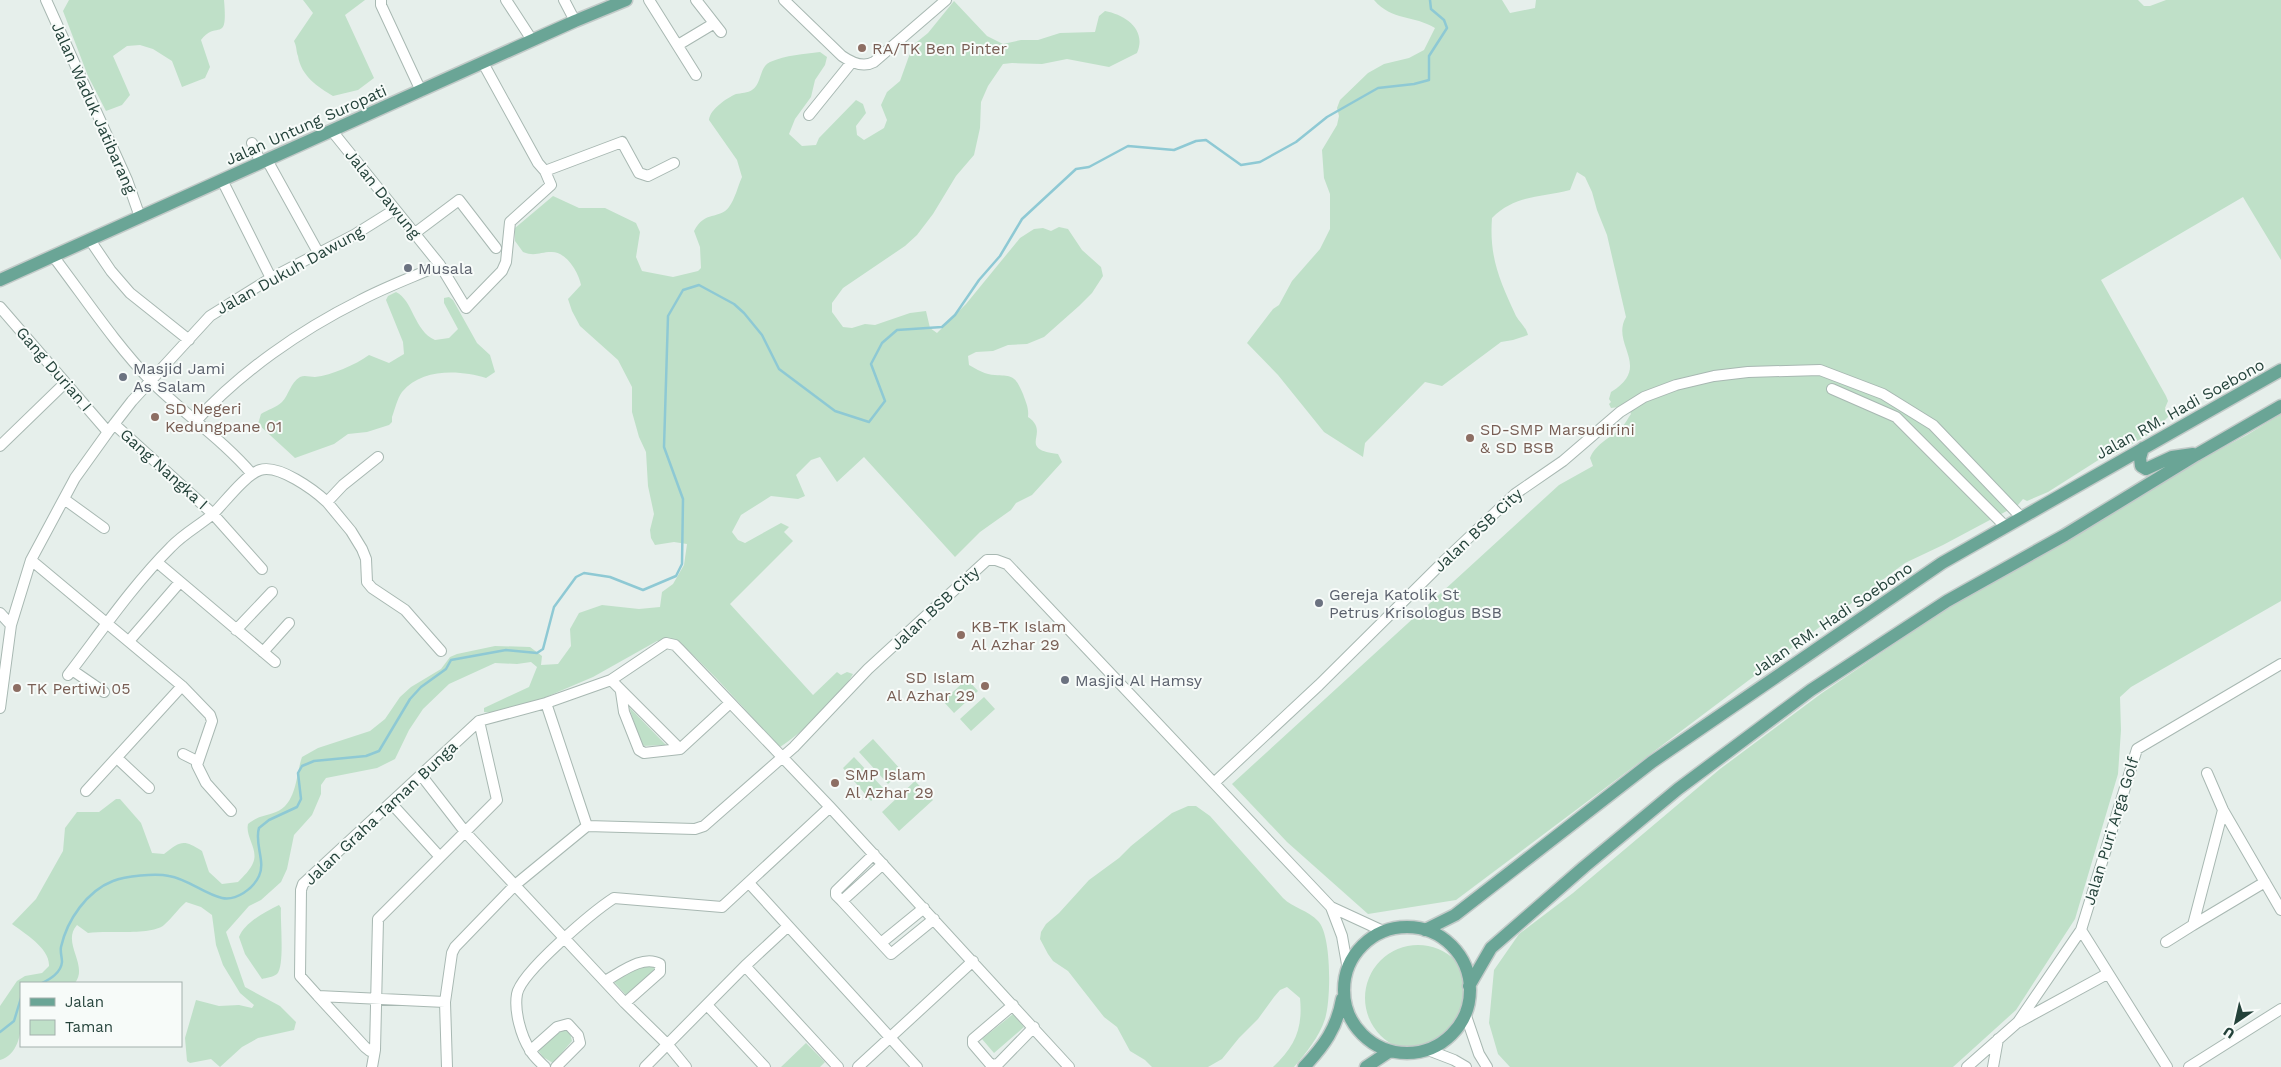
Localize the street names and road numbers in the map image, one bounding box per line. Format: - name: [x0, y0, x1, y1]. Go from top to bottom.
- street label: Jalan Waduk Jatibarang: [48, 19, 141, 197]
- street label: Jalan Untung Suropati: [223, 81, 389, 169]
- street label: Jalan Dawung: [341, 146, 425, 243]
- street label: Jalan Dukuh Dawung: [213, 221, 367, 318]
- street label: Gang Durian I: [12, 323, 96, 415]
- street label: Jalan RM. Hadi Soebono: [2092, 355, 2268, 463]
- street label: Gang Nangka I: [116, 425, 212, 513]
- street label: Jalan BSB City: [1430, 484, 1527, 576]
- street label: Jalan RM. Hadi Soebono: [1748, 558, 1916, 680]
- street label: Jalan BSB City: [887, 562, 984, 654]
- street label: Jalan Graha Taman Bunga: [301, 737, 461, 889]
- street label: Jalan Puri Arga Golf: [2079, 754, 2143, 907]

